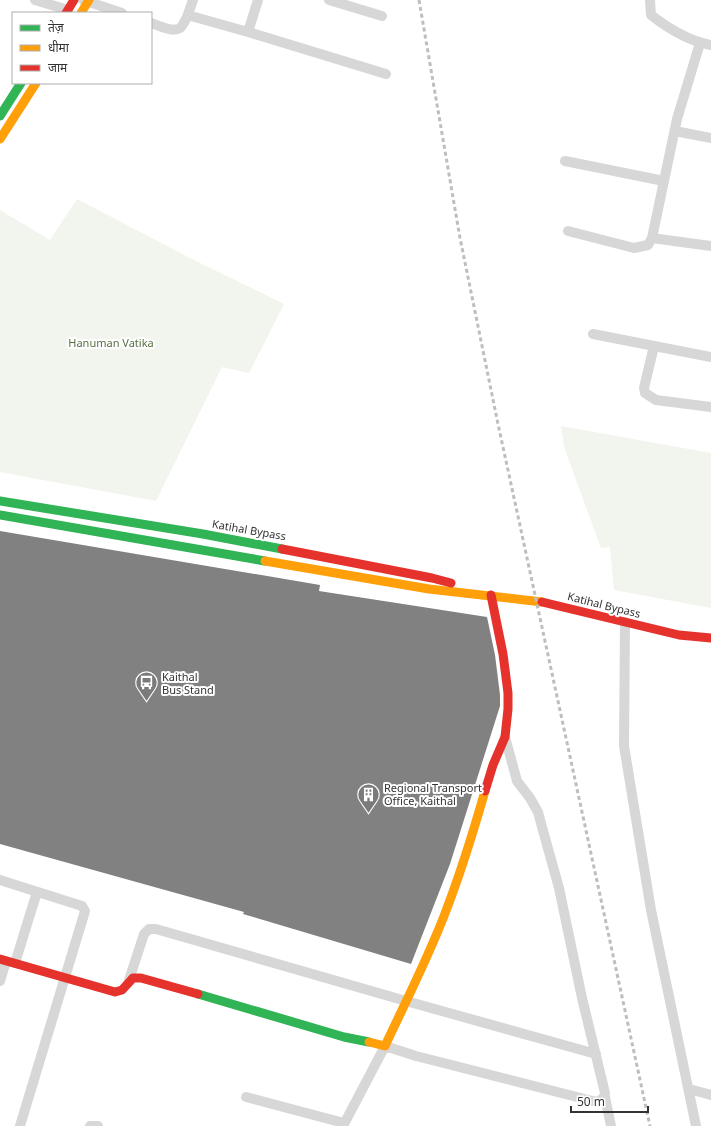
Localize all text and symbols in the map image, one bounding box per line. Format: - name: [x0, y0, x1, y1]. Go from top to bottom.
- legend: [12, 12, 152, 84]
- text: तेज़: [48, 19, 65, 36]
- text: धीमा: [48, 39, 70, 56]
- text: जाम: [48, 59, 68, 76]
- park label: Hanuman Vatika: [68, 335, 154, 350]
- street label: Katihal Bypass: [211, 516, 287, 543]
- street label: Katihal Bypass: [566, 588, 642, 621]
- place label: Kaithal Bus Stand: [162, 669, 214, 697]
- bus stop icon: Kaithal Bus Stand: [133, 670, 159, 703]
- place label: Regional Transport Office, Kaithal: [384, 780, 482, 808]
- building icon: Regional Transport Office, Kaithal: [355, 781, 381, 814]
- scale bar: [571, 1088, 648, 1114]
- text: 50 m: [577, 1093, 605, 1110]

